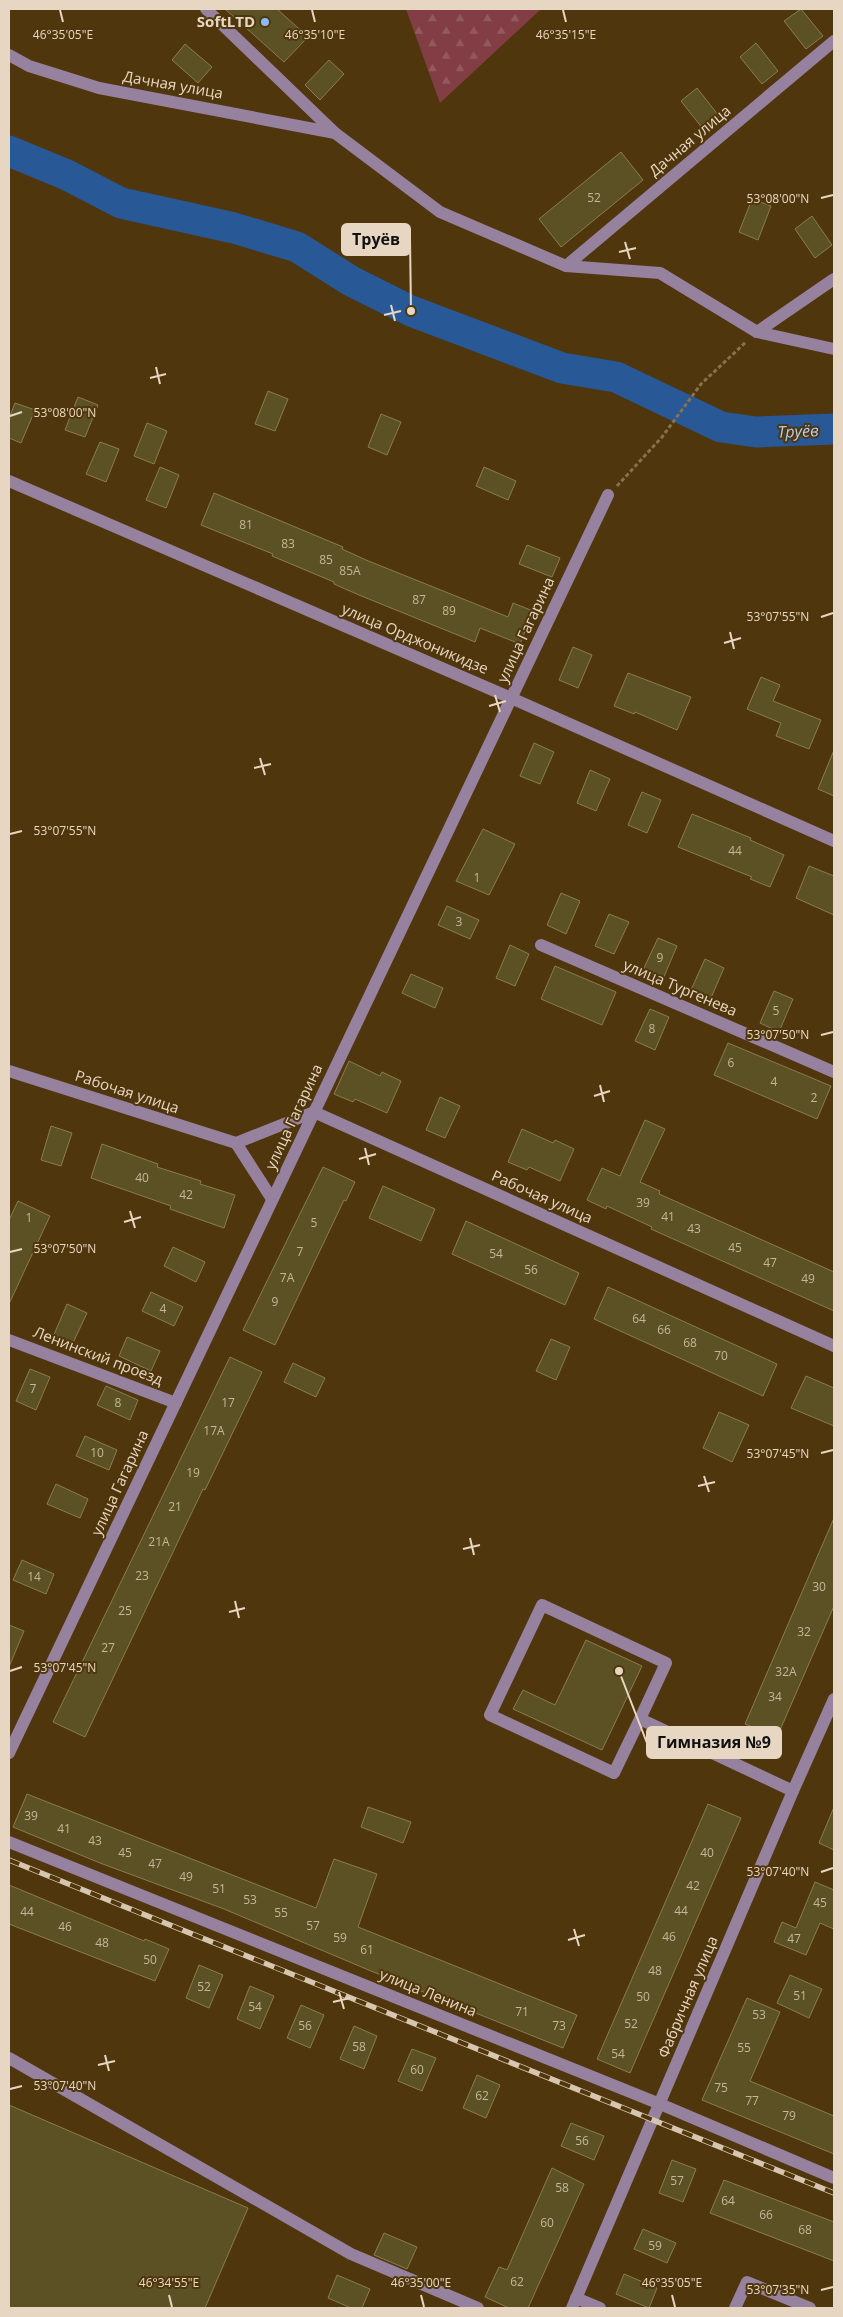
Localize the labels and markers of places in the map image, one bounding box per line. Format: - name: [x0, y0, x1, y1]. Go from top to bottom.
- place label: SoftLTD: [197, 11, 255, 31]
- marker: SoftLTD: [259, 16, 271, 28]
- callout: Труёв: [342, 224, 410, 255]
- callout: Гимназия №9: [647, 1727, 781, 1758]

